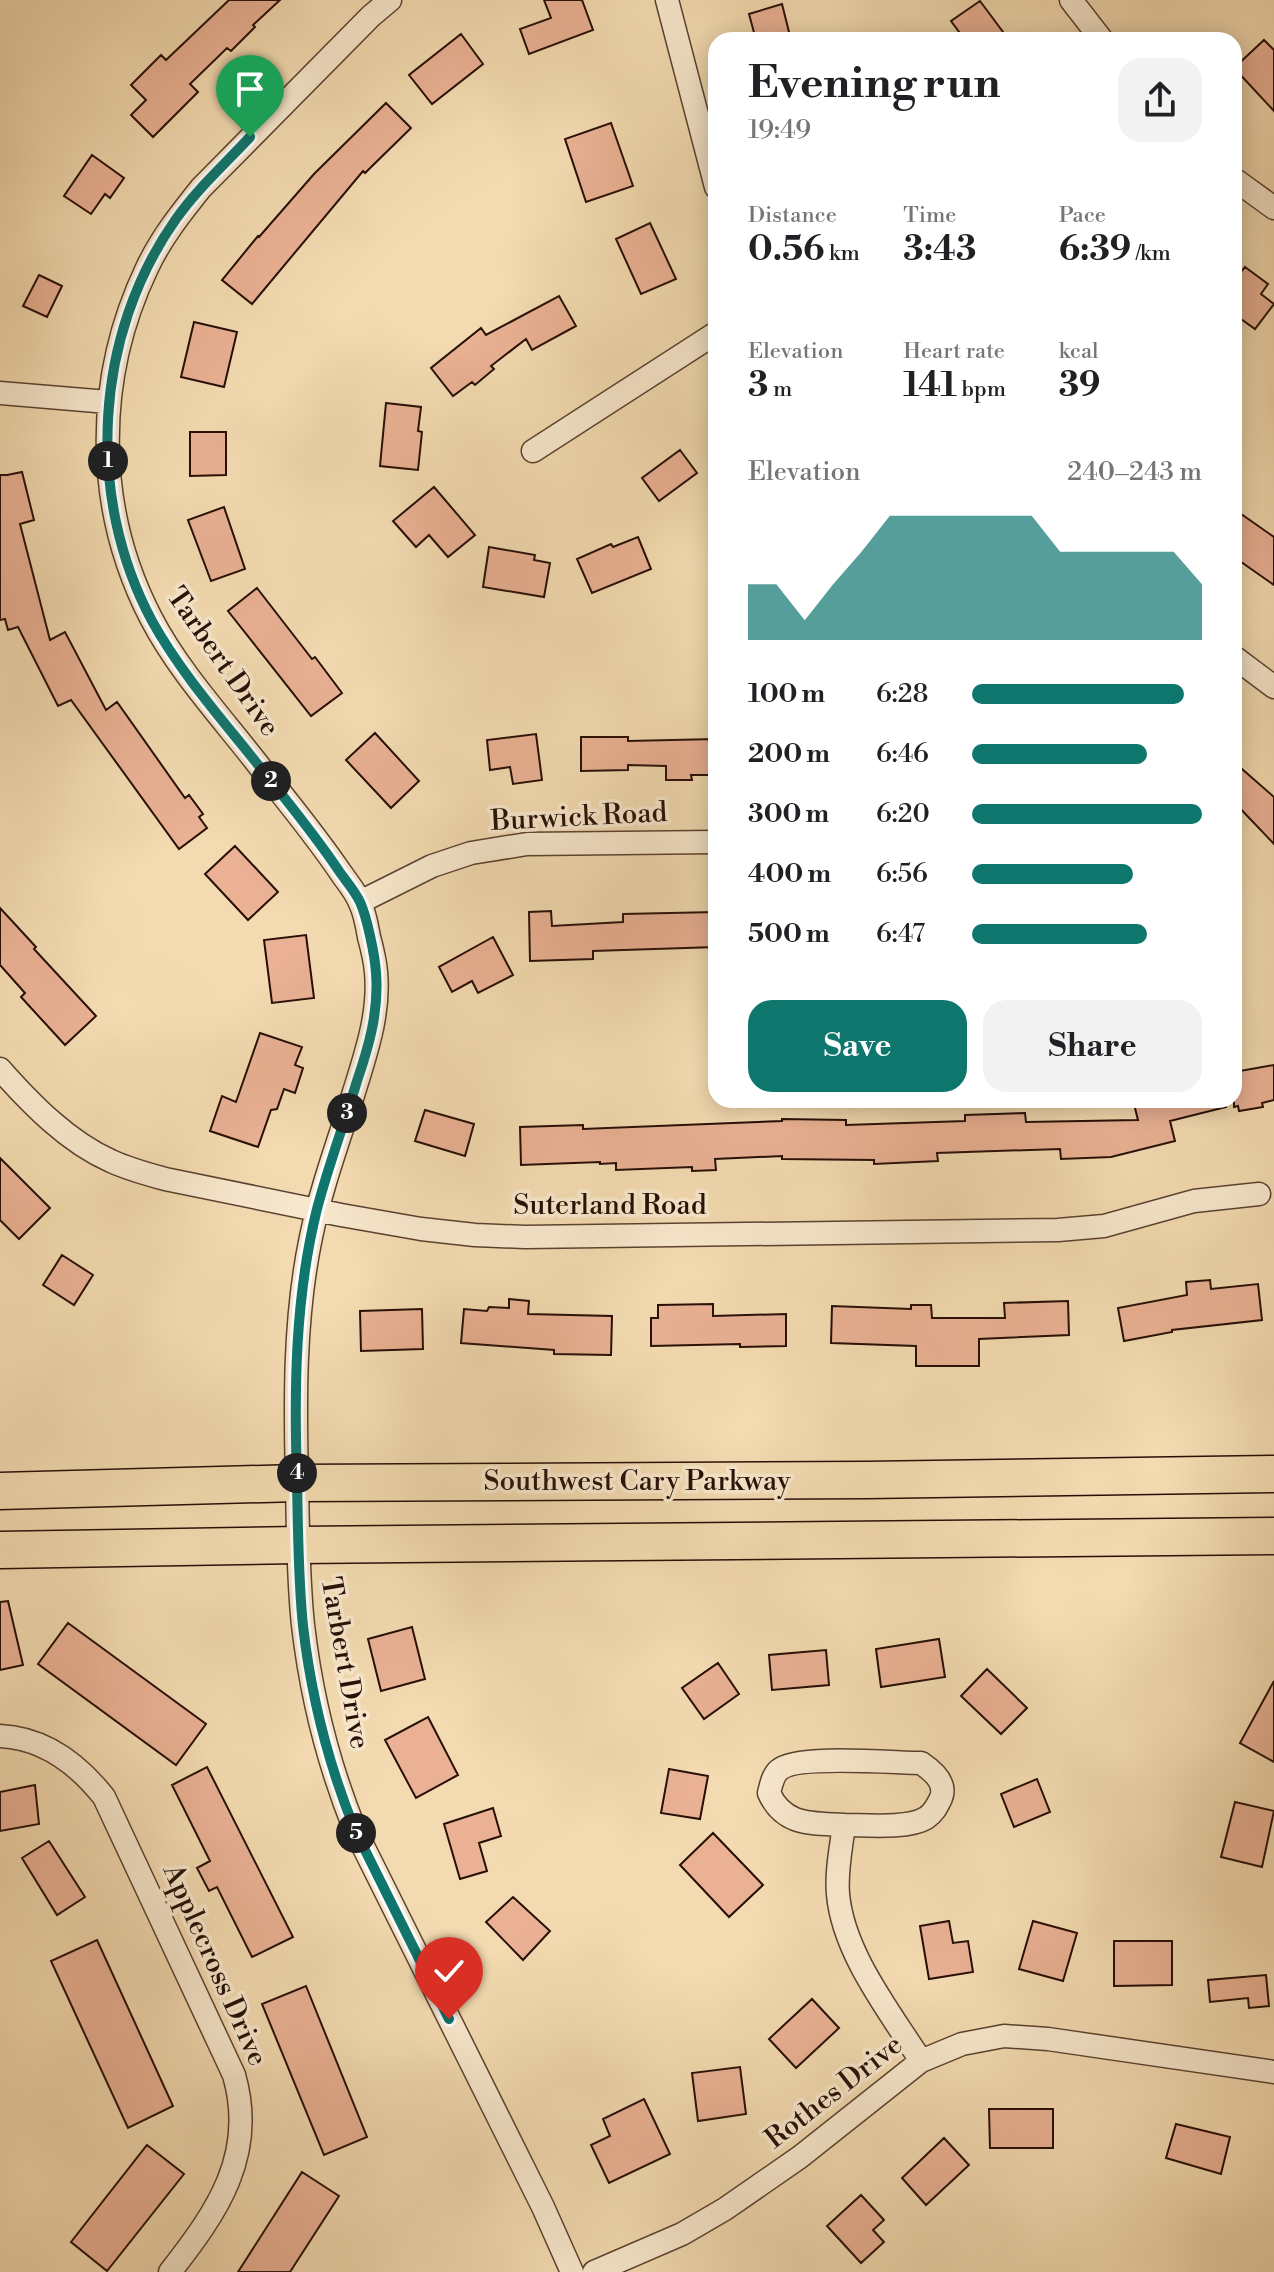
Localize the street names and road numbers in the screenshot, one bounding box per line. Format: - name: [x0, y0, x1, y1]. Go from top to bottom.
- street label: Tarbert Drive: [159, 581, 287, 743]
- street label: Burwick Road: [489, 795, 668, 839]
- street label: Suterland Road: [513, 1188, 707, 1223]
- street label: Southwest Cary Parkway: [483, 1464, 791, 1499]
- street label: Tarbert Drive: [313, 1574, 377, 1752]
- street label: Applecross Drive: [154, 1858, 275, 2071]
- street label: Rothes Drive: [758, 2027, 910, 2157]

